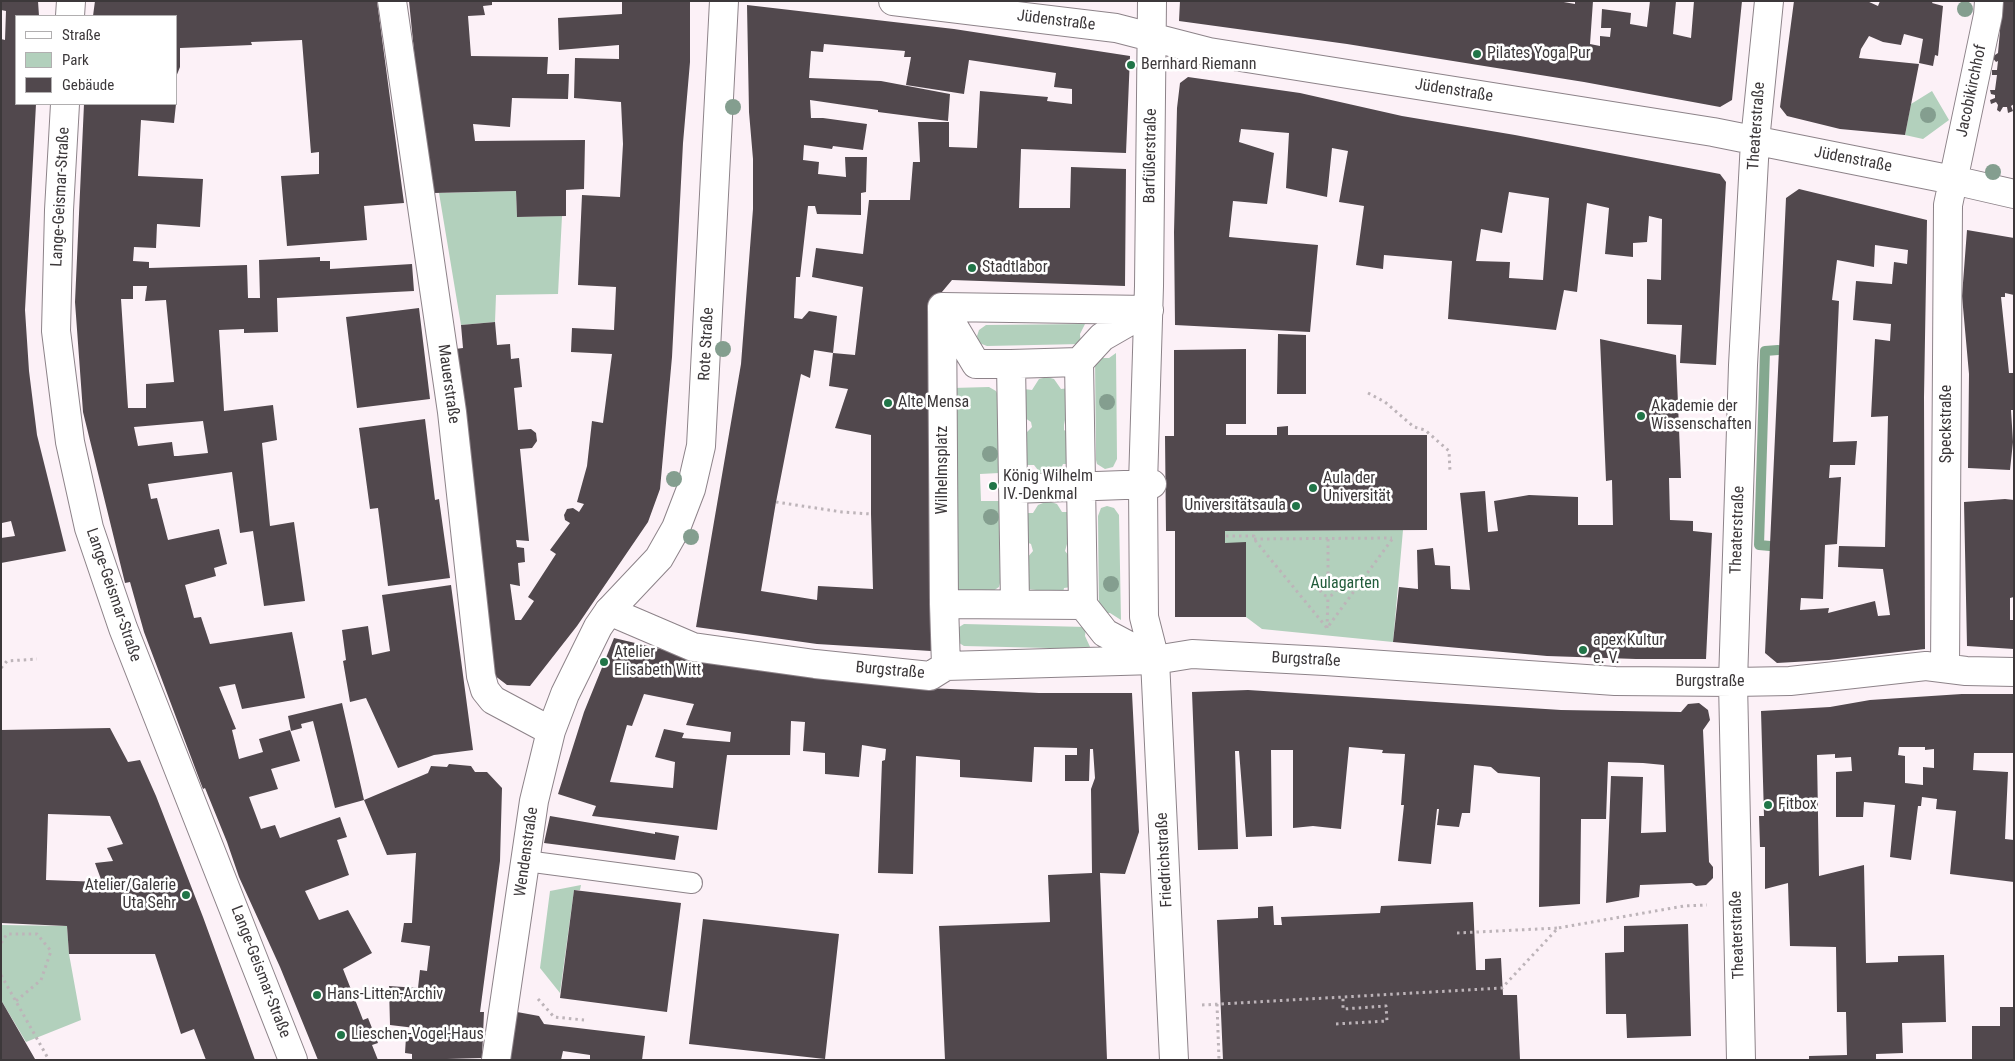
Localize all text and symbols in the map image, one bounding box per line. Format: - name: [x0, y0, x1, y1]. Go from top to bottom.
- street label: Jüdenstraße: [1016, 7, 1096, 35]
- legend: [15, 15, 178, 105]
- text: Straße: [62, 26, 101, 44]
- street label: Jacobikirchhof: [1953, 43, 1991, 139]
- place label: Pilates Yoga Pur: [1487, 44, 1591, 64]
- marker: Pilates Yoga Pur: [1471, 48, 1483, 60]
- text: Park: [62, 51, 89, 69]
- place label: Bernhard Riemann: [1141, 55, 1256, 75]
- marker: Bernhard Riemann: [1125, 59, 1137, 71]
- street label: Jüdenstraße: [1414, 75, 1494, 107]
- text: Gebäude: [62, 76, 114, 94]
- street label: Theaterstraße: [1744, 81, 1770, 171]
- street label: Barfüßerstraße: [1141, 108, 1161, 204]
- street label: Lange-Geismar-Straße: [48, 127, 74, 267]
- street label: Jüdenstraße: [1813, 143, 1893, 177]
- place label: Stadtlabor: [982, 258, 1048, 278]
- marker: Stadtlabor: [966, 262, 978, 274]
- street label: Rote Straße: [695, 307, 719, 381]
- street label: Mauerstraße: [433, 343, 463, 425]
- street label: Speckstraße: [1937, 385, 1957, 463]
- place label: Alte Mensa: [898, 393, 969, 413]
- marker: Alte Mensa: [882, 397, 894, 409]
- place label: Akademie der Wissenschaften: [1651, 397, 1752, 435]
- marker: Akademie der Wissenschaften: [1635, 410, 1647, 422]
- street label: Wilhelmsplatz: [933, 426, 953, 514]
- place label: König Wilhelm IV.-Denkmal: [1003, 467, 1093, 505]
- place label: Aula der Universität: [1323, 469, 1391, 507]
- marker: König Wilhelm IV.-Denkmal: [987, 480, 999, 492]
- marker: Aula der Universität: [1307, 482, 1319, 494]
- street label: Theaterstraße: [1727, 485, 1749, 575]
- place label: Universitätsaula: [1184, 496, 1286, 516]
- marker: Universitätsaula: [1290, 500, 1302, 512]
- street label: Lange-Geismar-Straße: [81, 526, 145, 664]
- park label: Aulagarten: [1310, 574, 1380, 594]
- place label: apex Kultur e. V.: [1593, 631, 1664, 669]
- place label: Atelier Elisabeth Witt: [614, 643, 701, 681]
- marker: apex Kultur e. V.: [1577, 644, 1589, 656]
- street label: Burgstraße: [1271, 649, 1341, 671]
- marker: Atelier Elisabeth Witt: [598, 656, 610, 668]
- street label: Burgstraße: [855, 658, 925, 684]
- street label: Burgstraße: [1675, 672, 1745, 692]
- place label: Fitbox: [1778, 795, 1817, 815]
- marker: Fitbox: [1762, 799, 1774, 811]
- street label: Wendenstraße: [511, 806, 543, 898]
- street label: Friedrichstraße: [1153, 812, 1177, 908]
- place label: Atelier/Galerie Uta Sehr: [85, 876, 176, 914]
- marker: Atelier/Galerie Uta Sehr: [180, 889, 192, 901]
- street label: Theaterstraße: [1727, 890, 1749, 980]
- street label: Lange-Geismar-Straße: [226, 903, 294, 1041]
- place label: Hans-Litten-Archiv: [327, 985, 443, 1005]
- marker: Hans-Litten-Archiv: [311, 989, 323, 1001]
- place label: Lieschen-Vogel-Haus: [351, 1025, 484, 1045]
- marker: Lieschen-Vogel-Haus: [335, 1029, 347, 1041]

